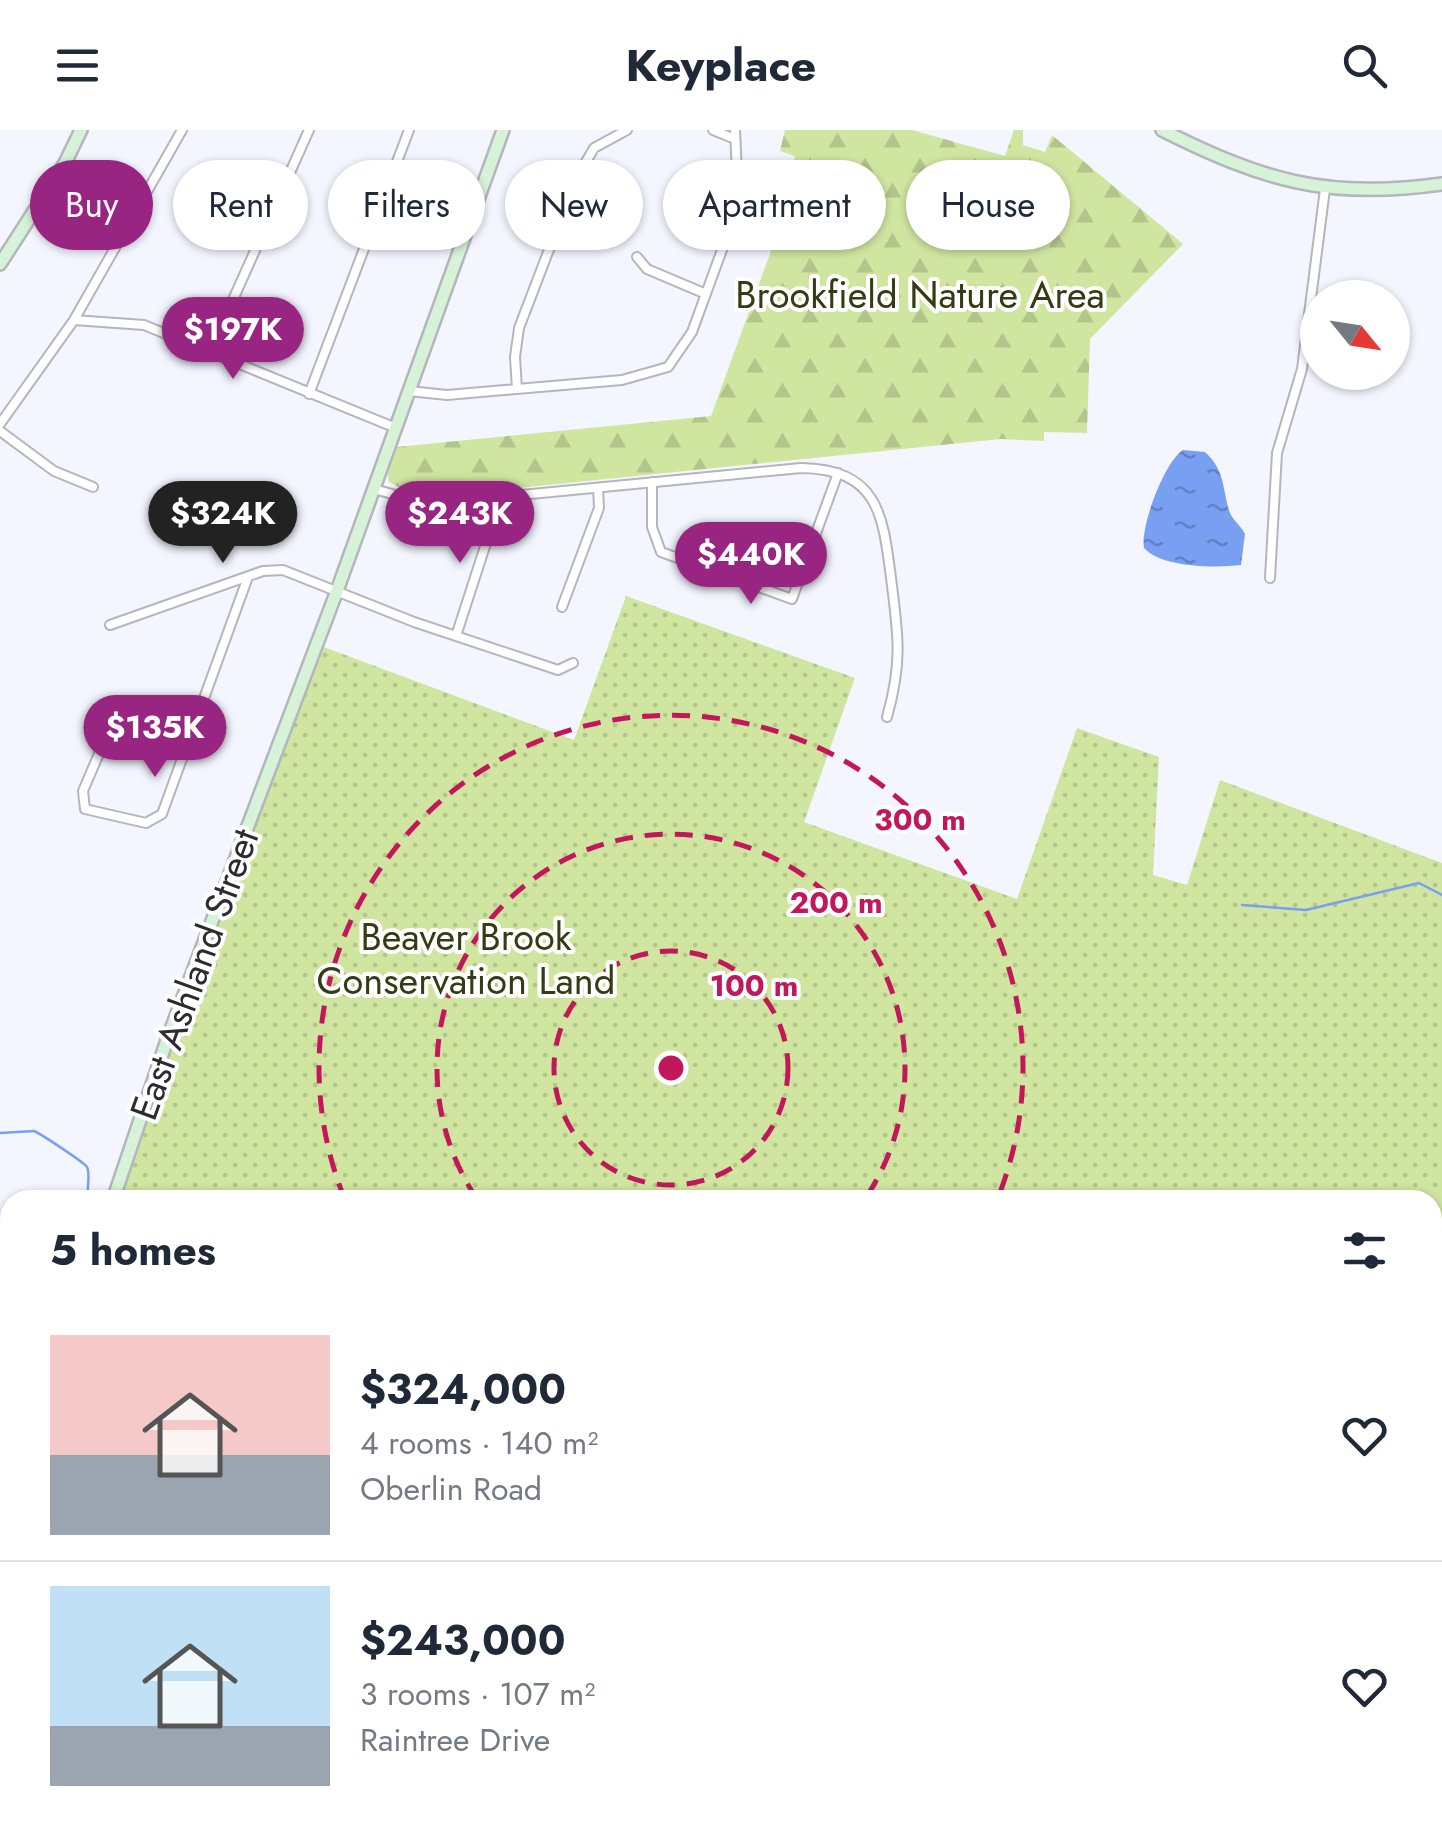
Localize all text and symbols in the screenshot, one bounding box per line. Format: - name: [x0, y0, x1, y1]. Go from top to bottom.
- text: Keyplace: [626, 33, 816, 98]
- icon: menu: [50, 38, 105, 93]
- icon: search: [1337, 38, 1392, 93]
- chip: Buy: [30, 160, 153, 250]
- chip: Rent: [173, 160, 308, 250]
- chip: Filters: [328, 160, 485, 250]
- chip: New: [505, 160, 643, 250]
- chip: Apartment: [663, 160, 886, 250]
- chip: House: [906, 160, 1070, 250]
- park label: Brookfield Nature Area: [735, 267, 1105, 322]
- north arrow: [1300, 280, 1410, 390]
- map controls: [1300, 280, 1410, 390]
- pin: $197K: [163, 297, 303, 382]
- text: $197K: [184, 306, 282, 352]
- pin: $324K: [153, 481, 293, 566]
- pin: $243K: [390, 481, 530, 566]
- text: $324K: [170, 490, 276, 536]
- text: $243K: [407, 490, 513, 536]
- pin: $440K: [681, 522, 821, 607]
- text: $440K: [697, 531, 805, 577]
- pin: $135K: [85, 695, 225, 780]
- text: $135K: [105, 704, 205, 750]
- text: 300 m: [874, 798, 966, 841]
- street label: East Ashland Street: [116, 821, 272, 1127]
- text: 200 m: [790, 881, 883, 924]
- park label: Beaver Brook Conservation Land: [317, 909, 615, 1008]
- text: 100 m: [710, 964, 798, 1007]
- centre of rings: [653, 1050, 689, 1086]
- text: 5 homes: [50, 1220, 216, 1281]
- icon: filters: [1337, 1223, 1392, 1278]
- text: $324,000: [360, 1359, 566, 1420]
- icon: home: [130, 1375, 250, 1495]
- icon: heart: [1337, 1408, 1392, 1463]
- text: 4 rooms · 140 m²: [360, 1420, 598, 1466]
- text: Oberlin Road: [360, 1466, 542, 1512]
- text: $243,000: [360, 1610, 565, 1671]
- icon: home: [130, 1626, 250, 1746]
- icon: heart: [1337, 1659, 1392, 1714]
- text: 3 rooms · 107 m²: [360, 1671, 595, 1717]
- text: Raintree Drive: [360, 1717, 550, 1763]

